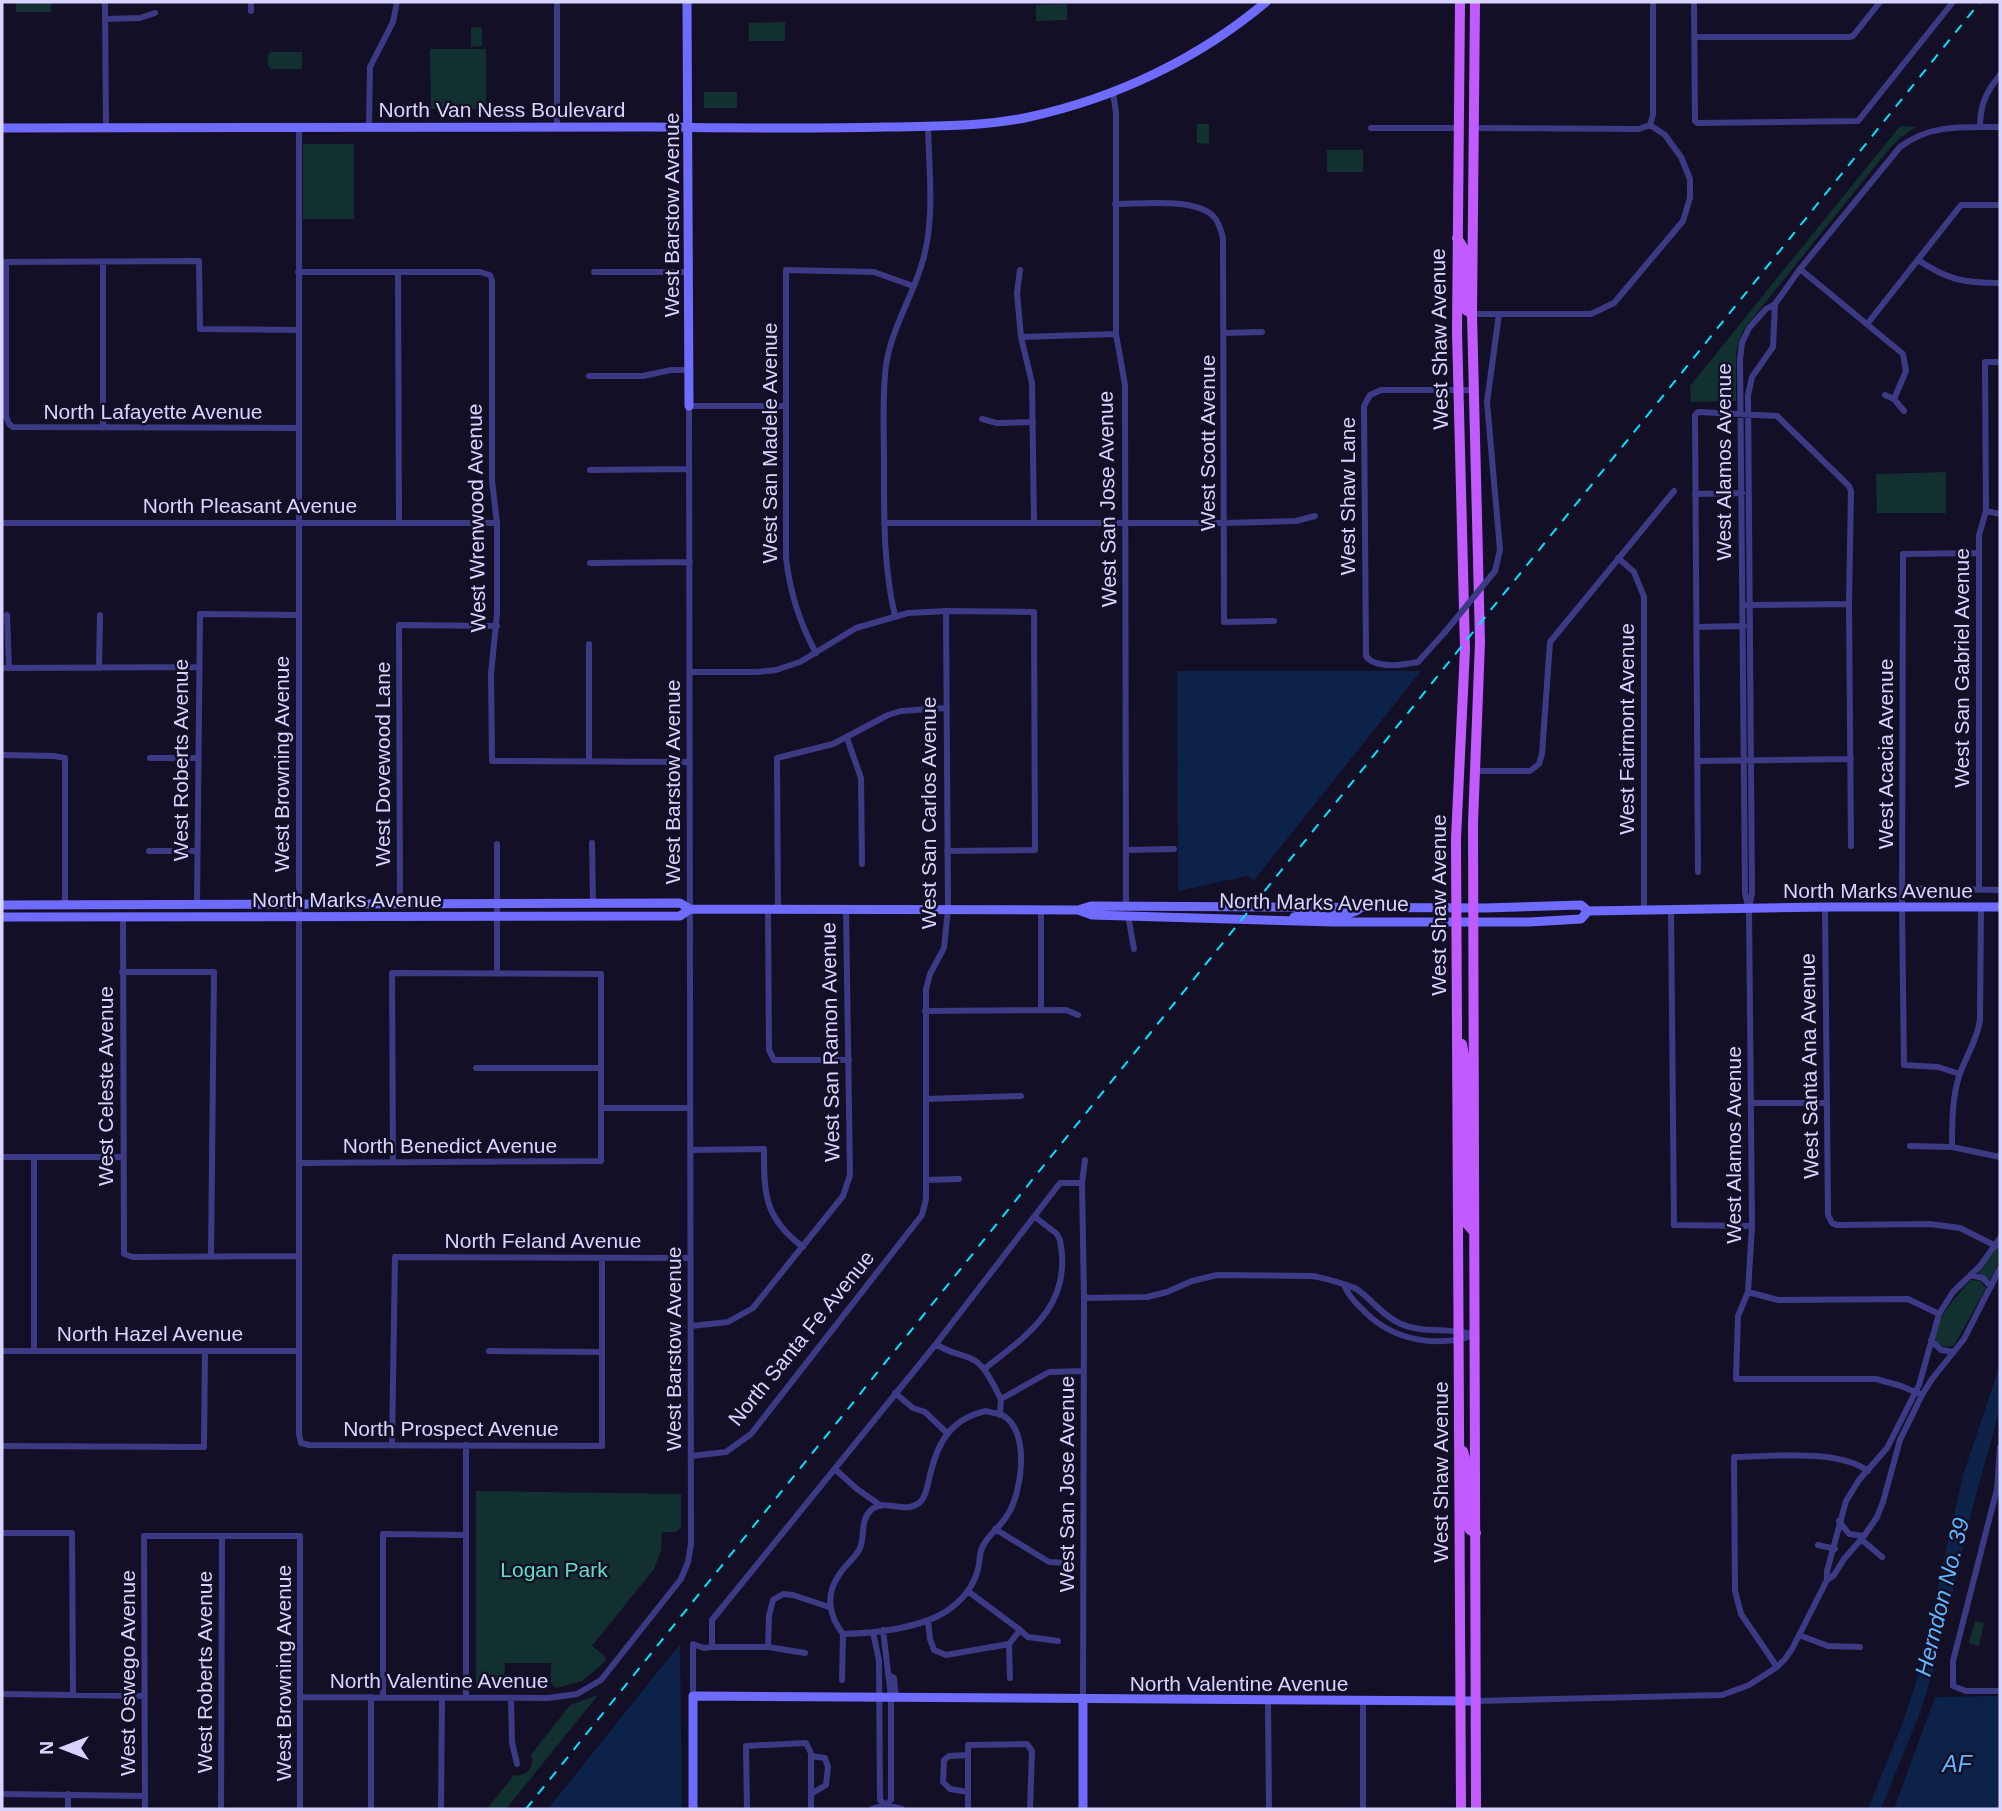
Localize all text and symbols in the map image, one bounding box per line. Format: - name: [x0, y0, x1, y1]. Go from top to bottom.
- street label: North Van Ness Boulevard: [378, 98, 626, 121]
- street label: West Barstow Avenue: [660, 113, 683, 317]
- street label: West Shaw Avenue: [1426, 248, 1452, 430]
- street label: West San Madele Avenue: [758, 323, 781, 563]
- street label: West Scott Avenue: [1196, 355, 1219, 531]
- street label: West Alamos Avenue: [1712, 363, 1735, 561]
- street label: West San Jose Avenue: [1094, 391, 1120, 607]
- street label: North Lafayette Avenue: [43, 400, 263, 423]
- street label: West Wrenwood Avenue: [463, 403, 489, 633]
- street label: West Shaw Lane: [1336, 417, 1359, 575]
- street label: North Pleasant Avenue: [143, 494, 357, 517]
- street label: West San Gabriel Avenue: [1950, 548, 1973, 788]
- street label: West Fairmont Avenue: [1615, 623, 1638, 835]
- street label: West Browning Avenue: [270, 656, 293, 872]
- street label: West Roberts Avenue: [169, 659, 192, 861]
- street label: West Acacia Avenue: [1874, 659, 1897, 849]
- street label: West Dovewood Lane: [371, 661, 394, 867]
- street label: West Barstow Avenue: [661, 680, 684, 884]
- street label: West San Carlos Avenue: [917, 697, 940, 929]
- street label: West Shaw Avenue: [1427, 814, 1450, 996]
- street label: North Marks Avenue: [1783, 879, 1973, 902]
- street label: North Marks Avenue: [252, 888, 442, 911]
- street label: North Marks Avenue: [1219, 889, 1409, 915]
- street label: West San Ramon Avenue: [816, 922, 844, 1162]
- street label: West Santa Ana Avenue: [1796, 953, 1822, 1179]
- street label: West Celeste Avenue: [94, 986, 117, 1186]
- street label: West Alamos Avenue: [1722, 1046, 1745, 1244]
- street label: North Benedict Avenue: [343, 1134, 557, 1157]
- street label: North Feland Avenue: [445, 1229, 641, 1252]
- street label: North Santa Fe Avenue: [723, 1246, 879, 1430]
- street label: West Barstow Avenue: [662, 1247, 685, 1451]
- street label: North Hazel Avenue: [57, 1322, 243, 1345]
- street label: West San Jose Avenue: [1055, 1376, 1078, 1592]
- street label: West Shaw Avenue: [1429, 1381, 1452, 1563]
- street label: North Prospect Avenue: [343, 1417, 559, 1440]
- water label: Herndon No. 39: [1910, 1515, 1974, 1679]
- park label: Logan Park: [500, 1558, 608, 1581]
- street label: West Browning Avenue: [272, 1565, 295, 1781]
- street label: West Oswego Avenue: [116, 1570, 139, 1776]
- street label: West Roberts Avenue: [193, 1571, 216, 1773]
- street label: North Valentine Avenue: [330, 1669, 548, 1692]
- street label: North Valentine Avenue: [1130, 1672, 1348, 1695]
- north arrow: [28, 1713, 98, 1783]
- text: N: [36, 1741, 57, 1755]
- water label: AF: [1940, 1751, 1974, 1777]

